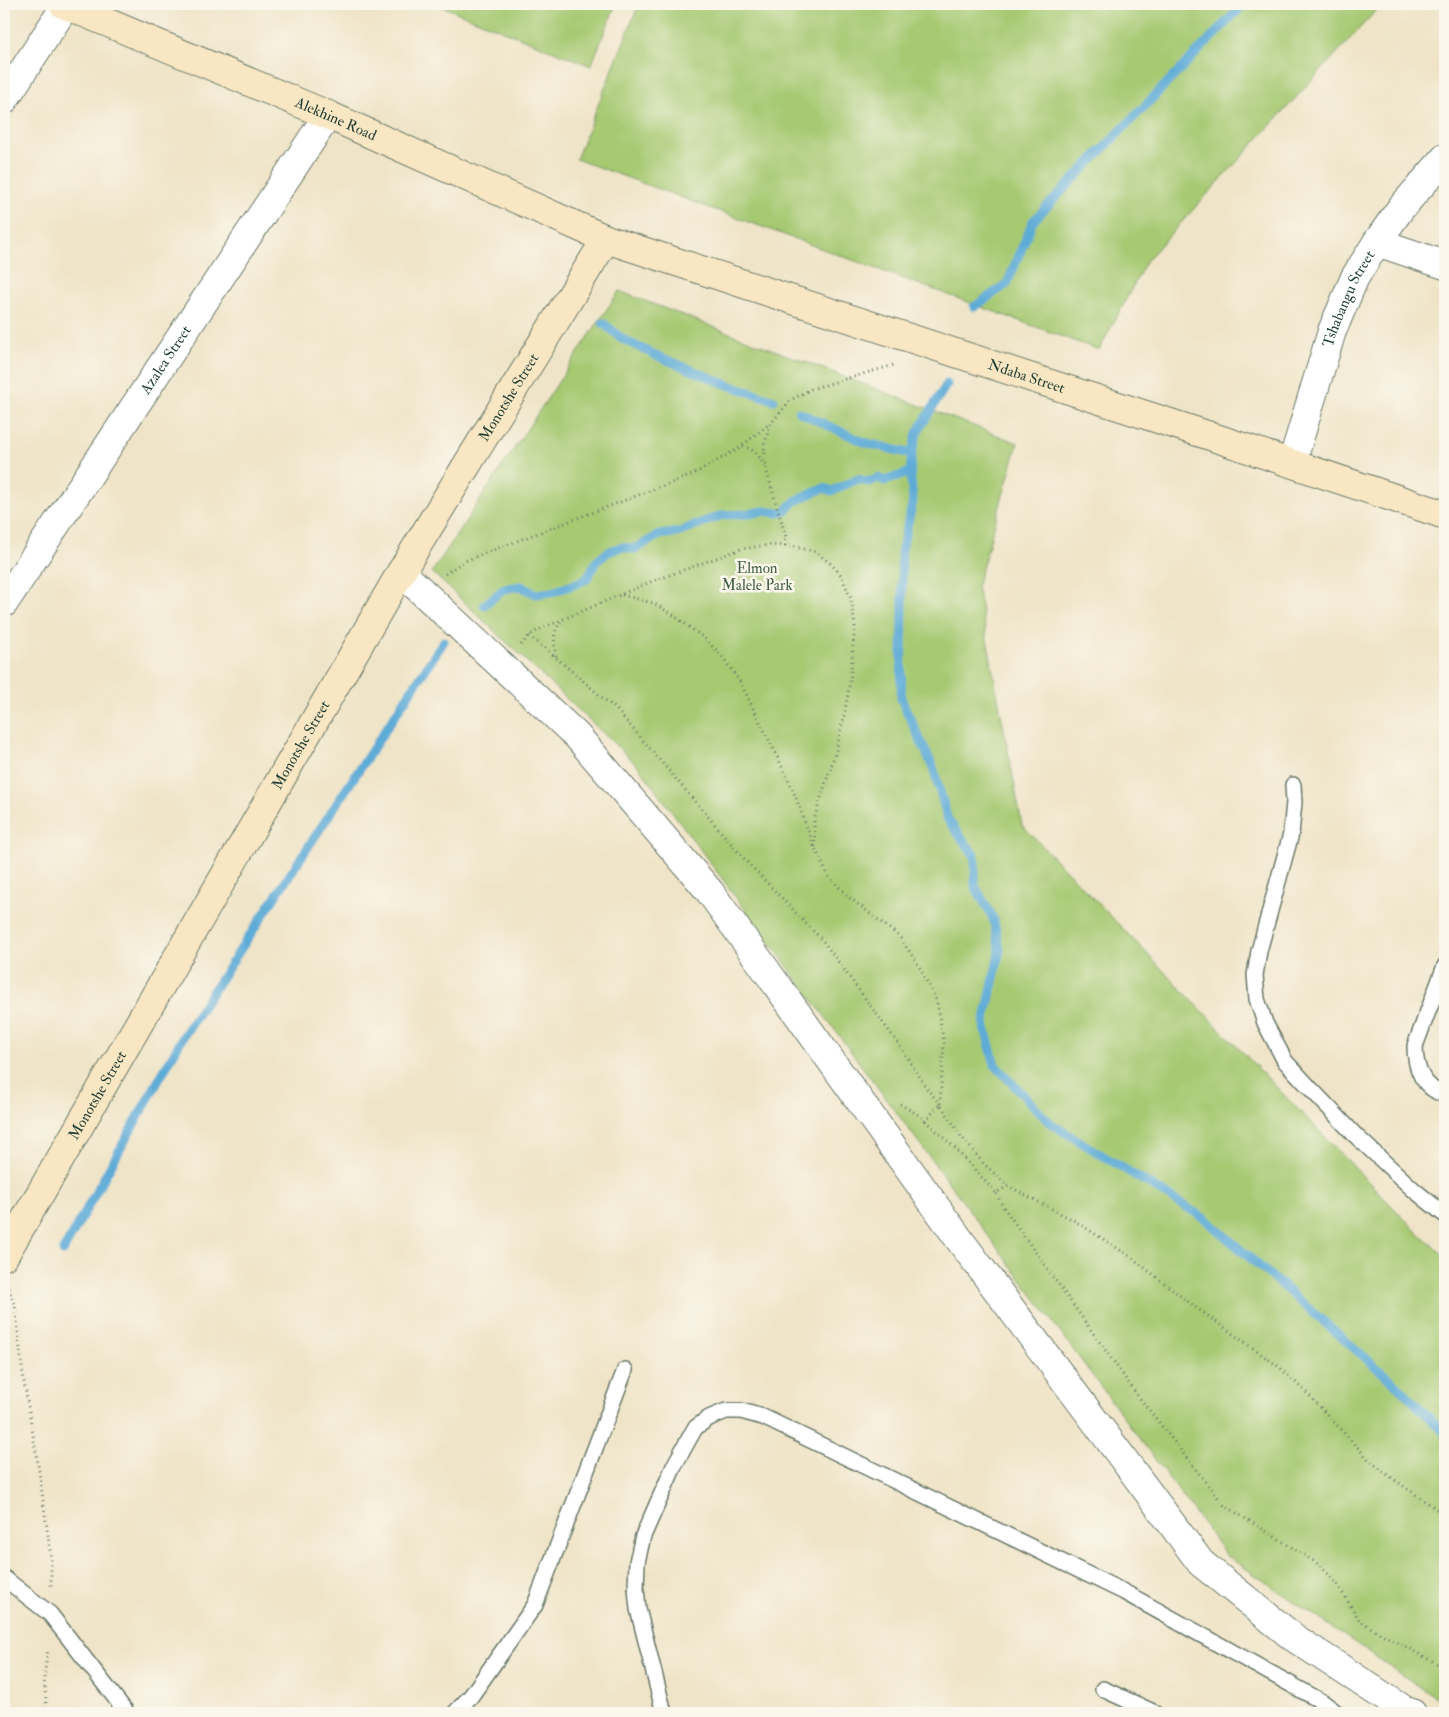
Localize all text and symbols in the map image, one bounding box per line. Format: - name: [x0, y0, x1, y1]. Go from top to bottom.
- street label: Alekhine Road: [291, 92, 380, 145]
- street label: Tshabangu Street: [1318, 247, 1379, 349]
- street label: Azalea Street: [135, 322, 195, 399]
- street label: Monotshe Street: [474, 350, 543, 445]
- street label: Ndaba Street: [986, 355, 1067, 398]
- park label: Elmon Malele Park: [721, 559, 793, 595]
- street label: Monotshe Street: [267, 697, 334, 793]
- street label: Monotshe Street: [64, 1047, 131, 1143]

